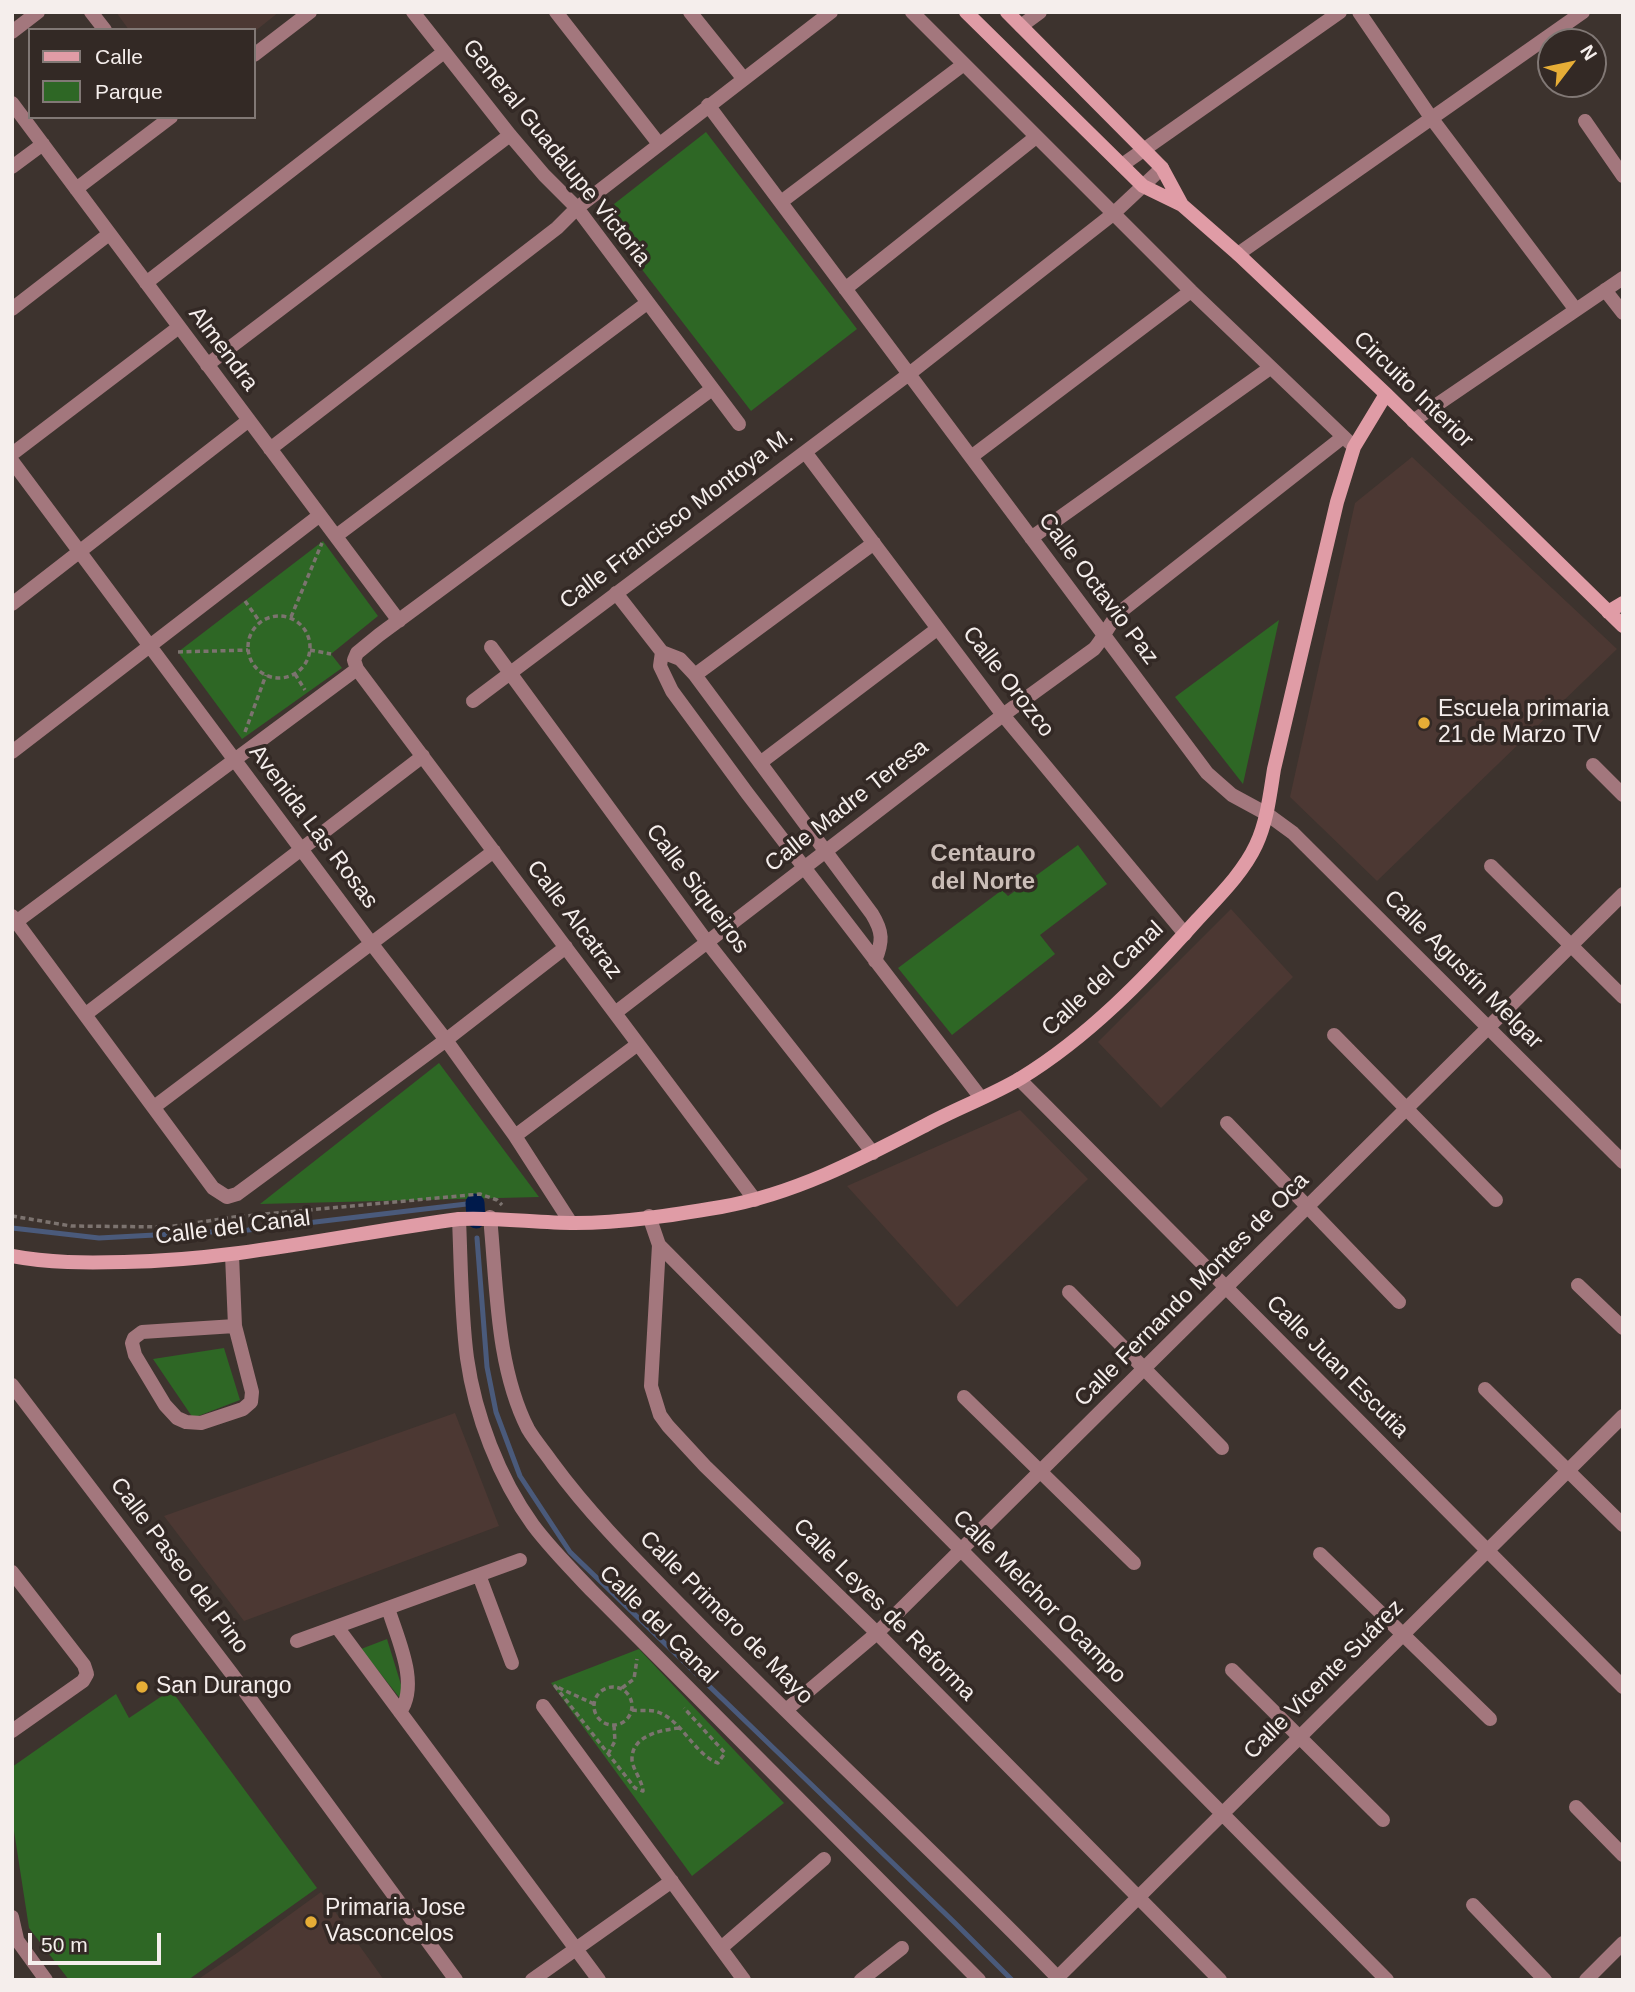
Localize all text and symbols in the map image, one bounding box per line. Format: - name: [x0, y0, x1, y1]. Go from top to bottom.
- legend: [28, 28, 256, 119]
- north arrow: [1537, 28, 1607, 98]
- street label: General Guadalupe Victoria: [456, 34, 656, 272]
- text: N: [1576, 41, 1601, 64]
- text: Calle: [95, 45, 143, 68]
- text: Parque: [95, 80, 163, 103]
- street label: Almendra: [182, 301, 264, 397]
- street label: Circuito Interior: [1347, 326, 1479, 454]
- street label: Calle Francisco Montoya M.: [555, 422, 799, 616]
- street label: Calle Octavio Paz: [1032, 508, 1164, 670]
- street label: Calle Orozco: [956, 621, 1060, 743]
- place label: Escuela primaria 21 de Marzo TV: [1438, 696, 1609, 750]
- marker: Escuela primaria 21 de Marzo TV: [1416, 715, 1432, 731]
- street label: Calle Madre Teresa: [760, 734, 934, 878]
- street label: Avenida Las Rosas: [242, 740, 384, 914]
- street label: Calle Siqueiros: [639, 819, 755, 959]
- district label: Centauro del Norte: [930, 840, 1036, 896]
- street label: Calle Alcatraz: [520, 855, 628, 985]
- street label: Calle Agustín Melgar: [1378, 885, 1548, 1055]
- street label: Calle del Canal: [1037, 916, 1169, 1042]
- street label: Calle Fernando Montes de Oca: [1069, 1167, 1315, 1413]
- street label: Calle del Canal: [154, 1205, 312, 1251]
- street label: Calle Juan Escutia: [1260, 1290, 1414, 1444]
- street label: Calle Paseo del Pino: [104, 1472, 254, 1660]
- street label: Calle Melchor Ocampo: [947, 1505, 1131, 1689]
- street label: Calle Leyes de Reforma: [787, 1513, 981, 1707]
- street label: Calle Primero de Mayo: [634, 1526, 818, 1710]
- street label: Calle del Canal: [593, 1560, 723, 1690]
- street label: Calle Vicente Suárez: [1238, 1594, 1410, 1766]
- place label: San Durango: [156, 1673, 292, 1701]
- marker: San Durango: [134, 1679, 150, 1695]
- place label: Primaria Jose Vasconcelos: [325, 1895, 466, 1949]
- marker: Primaria Jose Vasconcelos: [303, 1914, 319, 1930]
- scale bar: [32, 1918, 164, 1962]
- text: 50 m: [41, 1933, 88, 1956]

